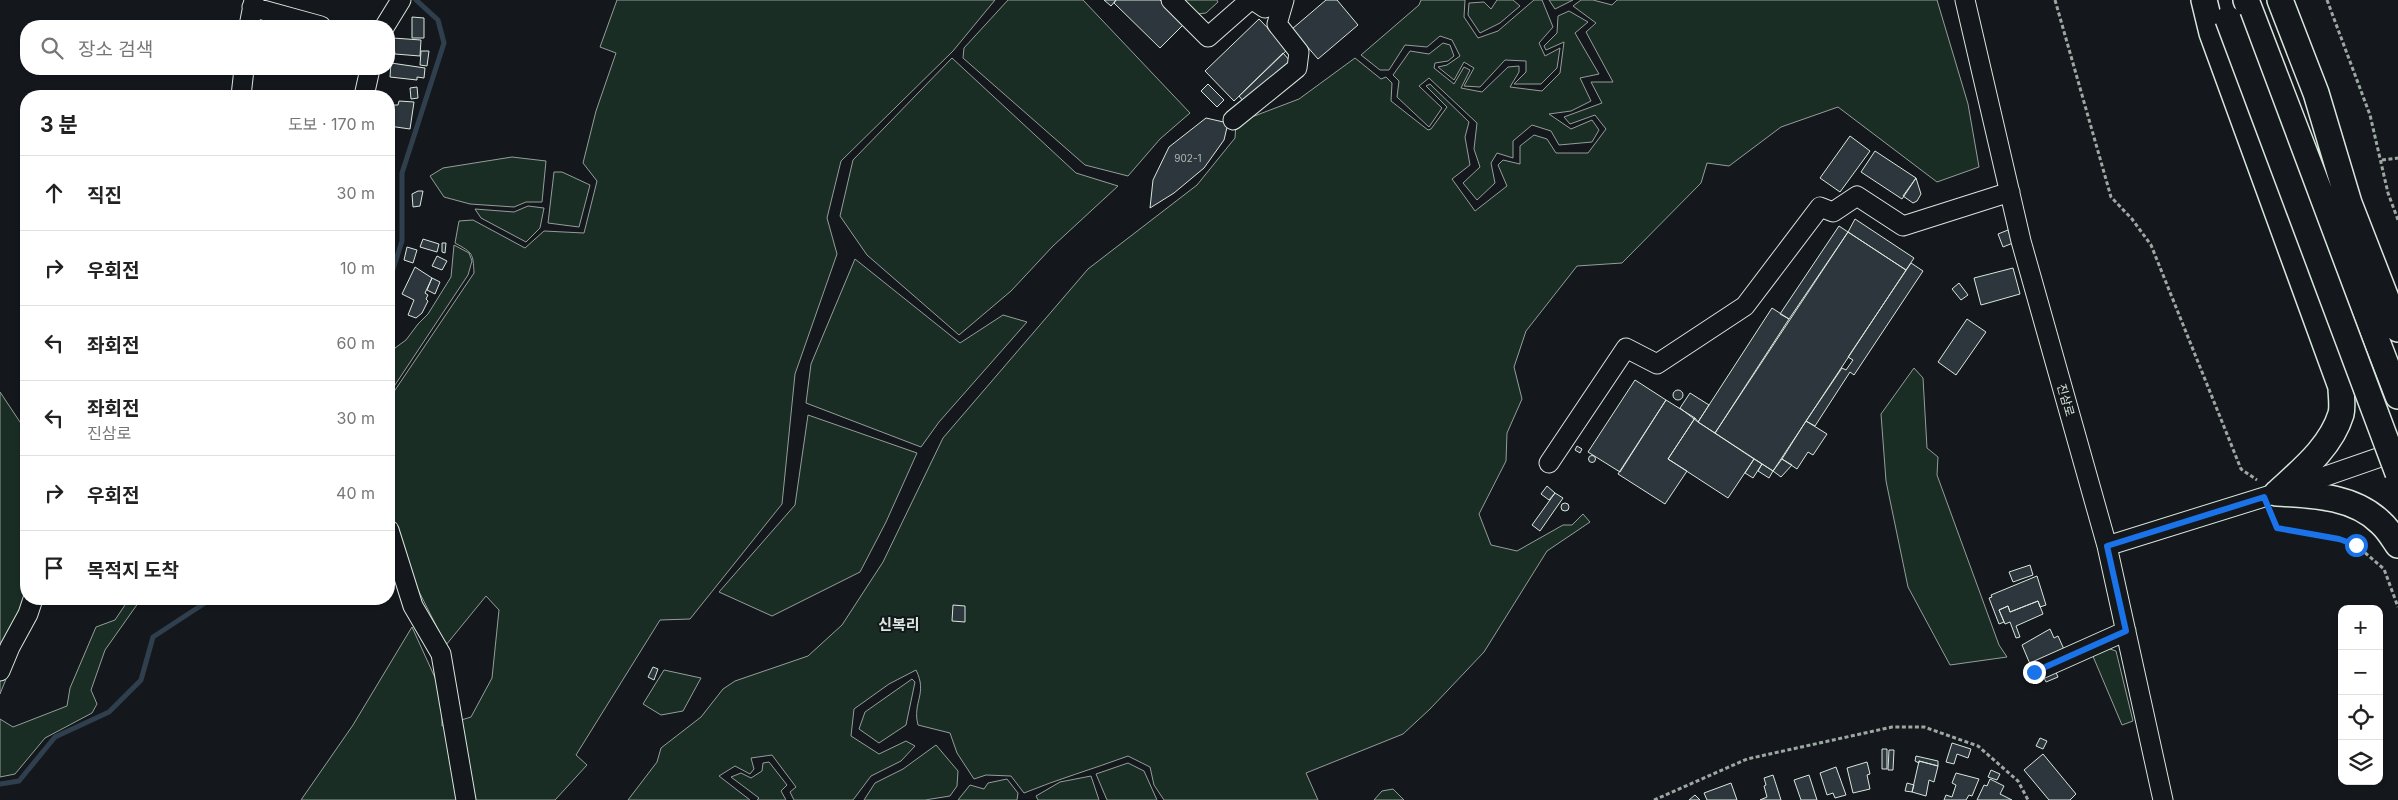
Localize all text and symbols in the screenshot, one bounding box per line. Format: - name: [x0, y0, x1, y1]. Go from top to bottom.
- search box: [20, 20, 395, 75]
- icon: search: [38, 34, 66, 62]
- text: 장소 검색: [78, 38, 153, 61]
- text: 3 분: [40, 112, 78, 137]
- text: 도보 · 170 m: [288, 114, 375, 134]
- house number: 902-1: [1174, 152, 1202, 164]
- icon: ahead: [40, 179, 68, 207]
- text: 30 m: [337, 183, 375, 203]
- text: 직진: [87, 184, 122, 207]
- icon: right: [40, 254, 68, 282]
- text: 10 m: [340, 258, 375, 278]
- text: 우회전: [87, 259, 139, 282]
- icon: left: [40, 329, 68, 357]
- text: 60 m: [336, 333, 375, 353]
- text: 좌회전: [87, 334, 139, 357]
- street label: 진삼로: [2054, 382, 2078, 418]
- text: 좌회전: [87, 397, 139, 420]
- icon: left: [40, 404, 68, 432]
- text: 30 m: [337, 408, 375, 428]
- text: 진삼로: [87, 423, 131, 443]
- icon: right: [40, 479, 68, 507]
- text: 40 m: [336, 483, 375, 503]
- text: 우회전: [87, 484, 139, 507]
- route start: [2345, 534, 2368, 557]
- icon: arrive: [40, 554, 68, 582]
- text: 목적지 도착: [87, 559, 179, 582]
- map controls: [2338, 605, 2383, 785]
- button: +: [2338, 605, 2383, 650]
- district label: 신복리: [878, 615, 920, 634]
- button: −: [2338, 650, 2383, 695]
- route end: [2023, 661, 2046, 684]
- button: locate: [2338, 695, 2383, 740]
- button: layers: [2338, 740, 2383, 785]

